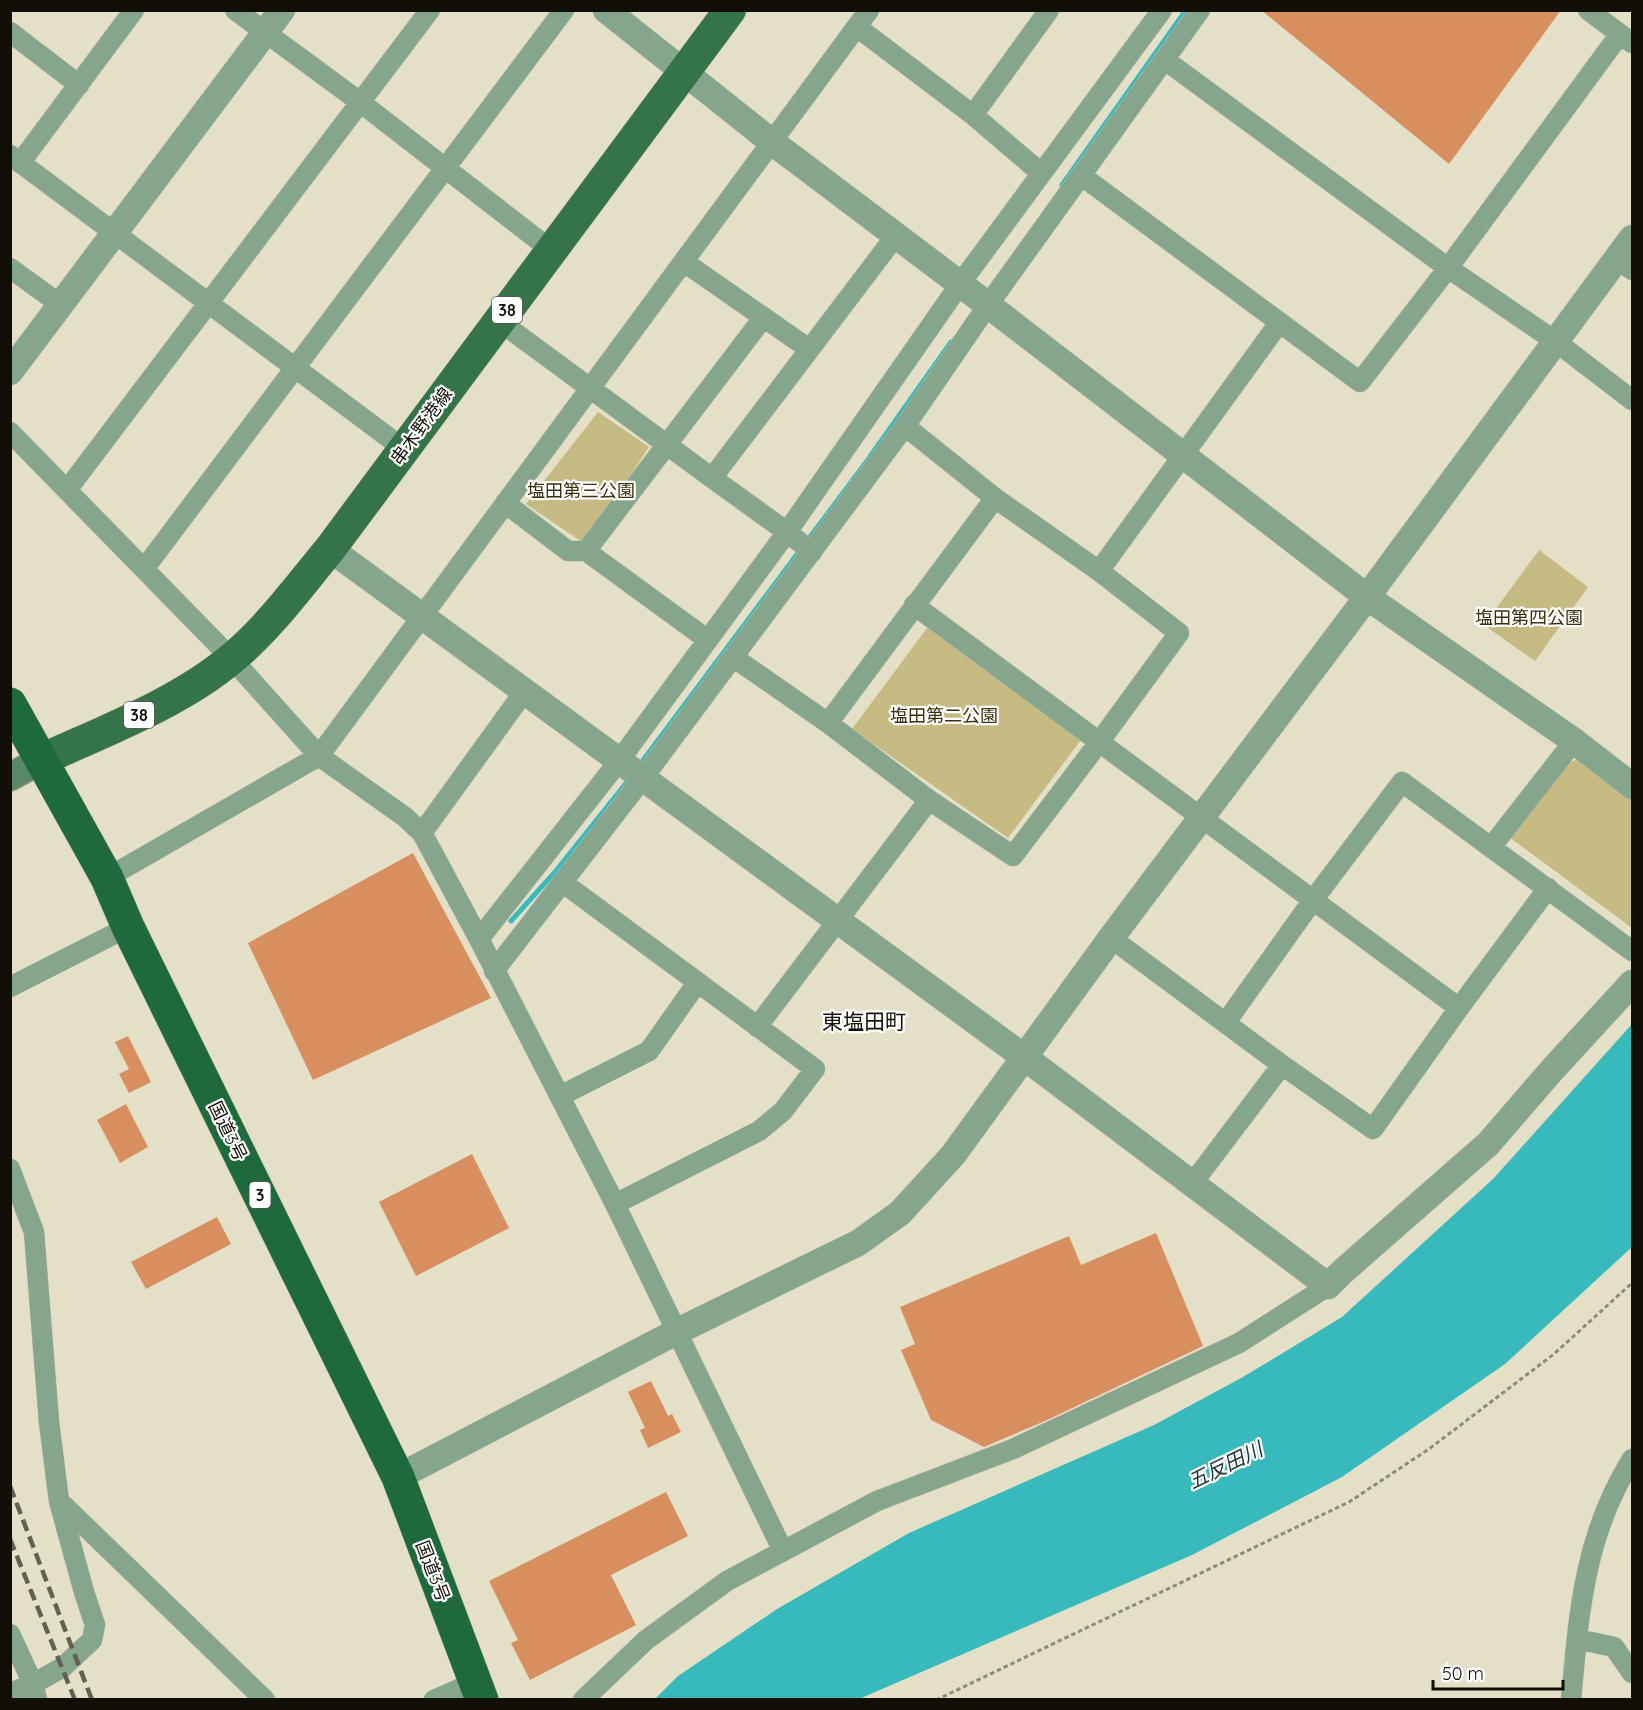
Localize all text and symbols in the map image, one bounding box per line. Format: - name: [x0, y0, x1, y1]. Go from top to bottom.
- road number: 38: [492, 297, 522, 323]
- street label: 串木野港線: [385, 383, 457, 469]
- park label: 塩田第三公園: [527, 479, 635, 502]
- park label: 塩田第四公園: [1475, 606, 1583, 629]
- road number: 38: [124, 702, 154, 728]
- park label: 塩田第二公園: [890, 704, 998, 727]
- district label: 東塩田町: [822, 1008, 906, 1034]
- street label: 国道3号: [204, 1097, 252, 1165]
- road number: 3: [250, 1182, 270, 1208]
- water label: 五反田川: [1184, 1435, 1268, 1494]
- street label: 国道3号: [411, 1537, 455, 1605]
- scale bar: [1433, 1653, 1564, 1691]
- text: 50 m: [1442, 1662, 1484, 1685]

